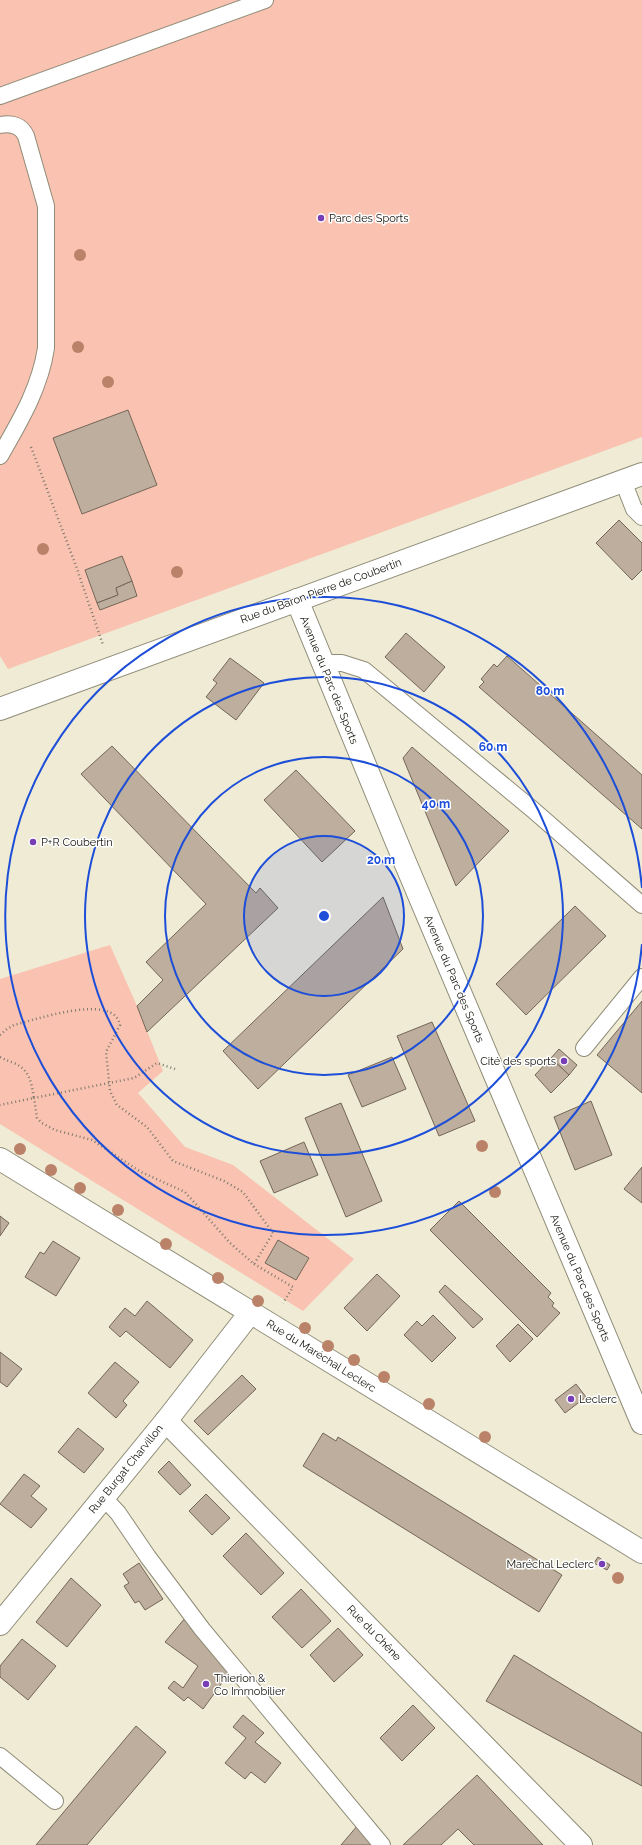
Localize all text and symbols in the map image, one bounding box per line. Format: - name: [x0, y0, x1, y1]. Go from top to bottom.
- place label: Parc des Sports: [329, 212, 409, 225]
- marker: Parc des Sports: [316, 213, 326, 223]
- street label: Rue du Baron Pierre de Coubertin: [239, 556, 403, 626]
- street label: Avenue du Parc des Sports: [297, 614, 361, 746]
- text: 80 m: [536, 684, 564, 698]
- text: 60 m: [479, 740, 507, 754]
- text: 40 m: [422, 797, 450, 811]
- place label: P+R Coubertin: [41, 836, 113, 849]
- marker: P+R Coubertin: [28, 837, 38, 847]
- text: 20 m: [367, 853, 395, 867]
- centre of rings: [317, 909, 331, 923]
- street label: Avenue du Parc des Sports: [421, 913, 487, 1045]
- place label: Cité des sports: [480, 1055, 556, 1068]
- marker: Cité des sports: [559, 1056, 569, 1066]
- street label: Avenue du Parc des Sports: [547, 1212, 613, 1344]
- street label: Rue du Maréchal Leclerc: [264, 1317, 378, 1395]
- place label: Leclerc: [579, 1393, 617, 1406]
- marker: Leclerc: [566, 1394, 576, 1404]
- street label: Rue Burgat Charvillon: [86, 1422, 166, 1516]
- place label: Maréchal Leclerc: [506, 1558, 594, 1571]
- marker: Maréchal Leclerc: [597, 1559, 607, 1569]
- street label: Rue du Chêne: [344, 1602, 404, 1664]
- place label: Thierion & Co Immobilier: [214, 1672, 285, 1698]
- marker: Thierion & Co Immobilier: [201, 1679, 211, 1689]

